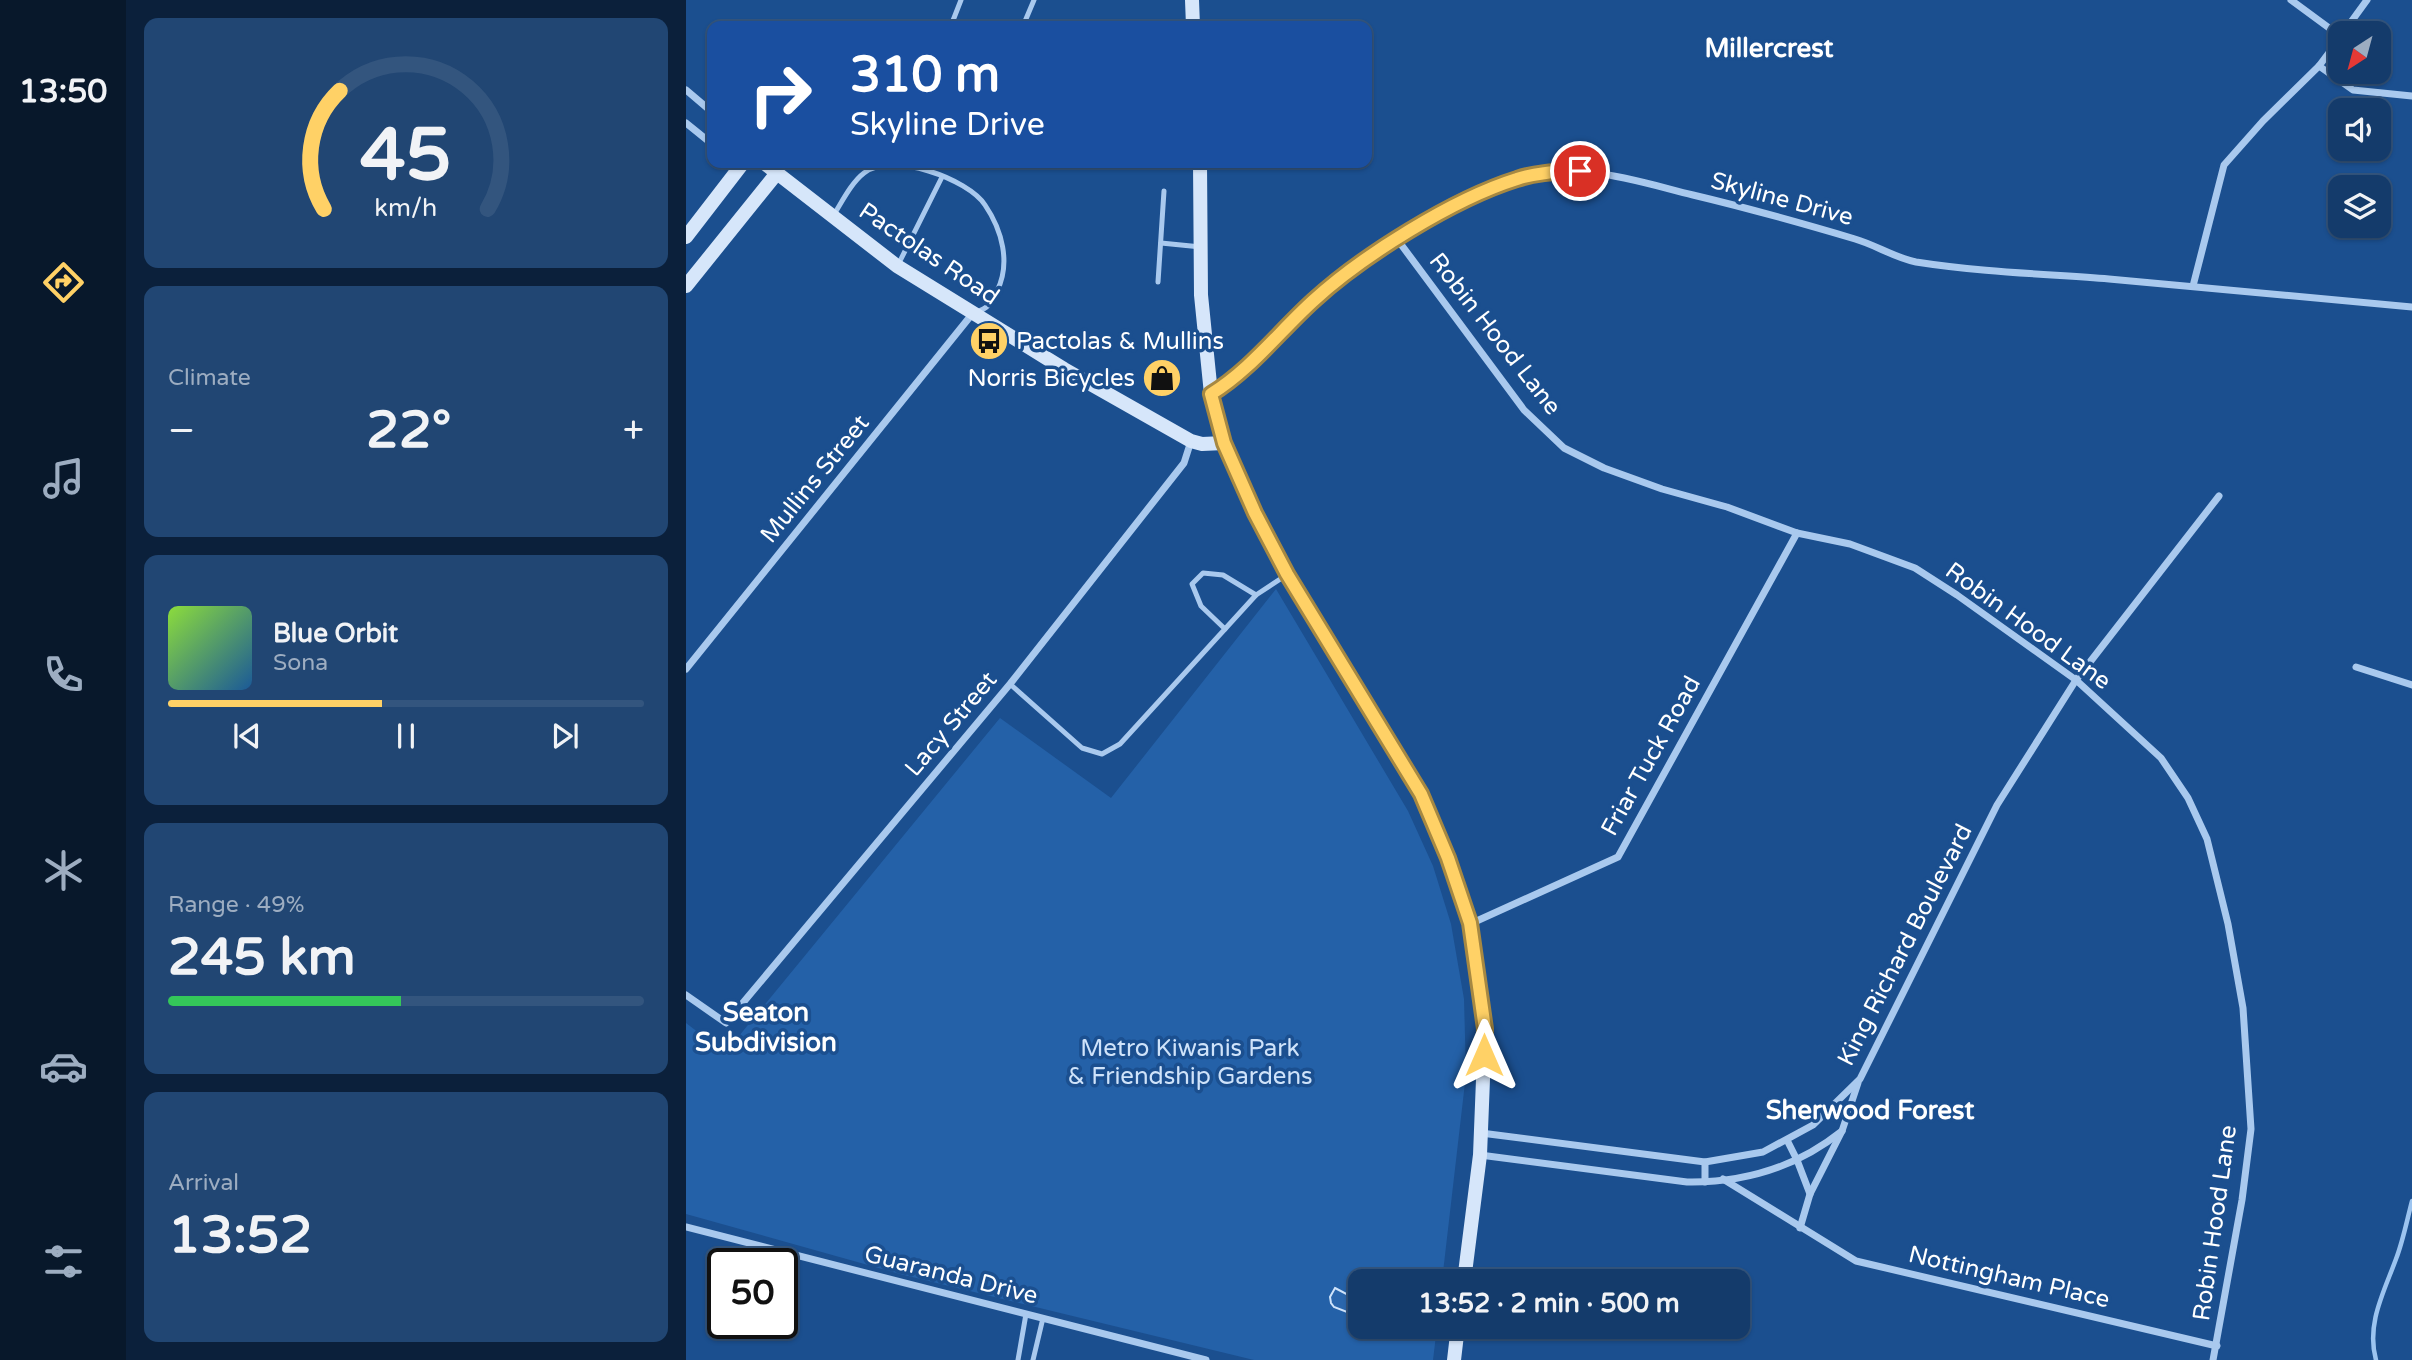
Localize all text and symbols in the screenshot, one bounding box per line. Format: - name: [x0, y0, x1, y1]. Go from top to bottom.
- north arrow: [2328, 21, 2390, 84]
- map controls: [2328, 21, 2391, 238]
- district label: Millercrest: [1704, 33, 1834, 64]
- text: 310 m: [850, 46, 1000, 105]
- icon: right: [735, 49, 826, 140]
- text: 13:50: [19, 73, 107, 111]
- button: sound: [2328, 98, 2391, 161]
- text: Skyline Drive: [850, 106, 1045, 144]
- text: 45: [360, 113, 452, 201]
- pin: [1550, 141, 1610, 201]
- icon: arrive: [1561, 152, 1599, 190]
- street label: Skyline Drive: [1708, 166, 1856, 232]
- button: layers: [2328, 175, 2391, 238]
- text: km/h: [375, 193, 437, 223]
- street label: Pactolas Road: [853, 196, 1005, 312]
- street label: Robin Hood Lane: [1423, 247, 1567, 421]
- icon: directions: [39, 258, 88, 307]
- bus stop icon: Pactolas & Mullins: [968, 320, 1010, 362]
- place label: Pactolas & Mullins: [1016, 327, 1224, 356]
- shop icon: Norris Bicycles: [1141, 357, 1183, 399]
- text: Climate: [168, 364, 251, 392]
- place label: Norris Bicycles: [968, 364, 1135, 393]
- text: 22°: [366, 399, 451, 462]
- text: −: [168, 408, 195, 454]
- text: +: [623, 408, 644, 454]
- street label: Mullins Street: [755, 409, 875, 549]
- icon: music: [39, 454, 88, 503]
- street label: Robin Hood Lane: [1940, 556, 2116, 696]
- text: Blue Orbit: [273, 618, 398, 649]
- text: Sona: [273, 649, 328, 677]
- icon: phone: [39, 650, 88, 699]
- street label: Lacy Street: [899, 666, 1003, 782]
- street label: Friar Tuck Road: [1595, 671, 1707, 841]
- icon: previous: [228, 717, 266, 755]
- icon: pause: [387, 717, 425, 755]
- icon: next: [546, 717, 584, 755]
- street label: King Richard Boulevard: [1831, 819, 1979, 1071]
- icon: climate: [39, 846, 88, 895]
- text: Range · 49%: [168, 891, 304, 919]
- text: 245 km: [168, 926, 356, 989]
- district label: Seaton Subdivision: [695, 997, 837, 1058]
- position arrow: [1447, 1018, 1521, 1092]
- park label: Metro Kiwanis Park & Friendship Gardens: [1067, 1034, 1313, 1091]
- icon: car: [39, 1042, 88, 1091]
- district label: Sherwood Forest: [1766, 1095, 1974, 1126]
- street label: Robin Hood Lane: [2187, 1123, 2243, 1323]
- text: Arrival: [168, 1169, 239, 1197]
- text: 13:52: [168, 1204, 312, 1267]
- icon: filters: [39, 1237, 88, 1286]
- street label: Guaranda Drive: [861, 1239, 1041, 1311]
- street label: Nottingham Place: [1906, 1240, 2112, 1314]
- speed limit sign: 50: [707, 1248, 798, 1339]
- text: 13:52 · 2 min · 500 m: [1418, 1288, 1680, 1319]

